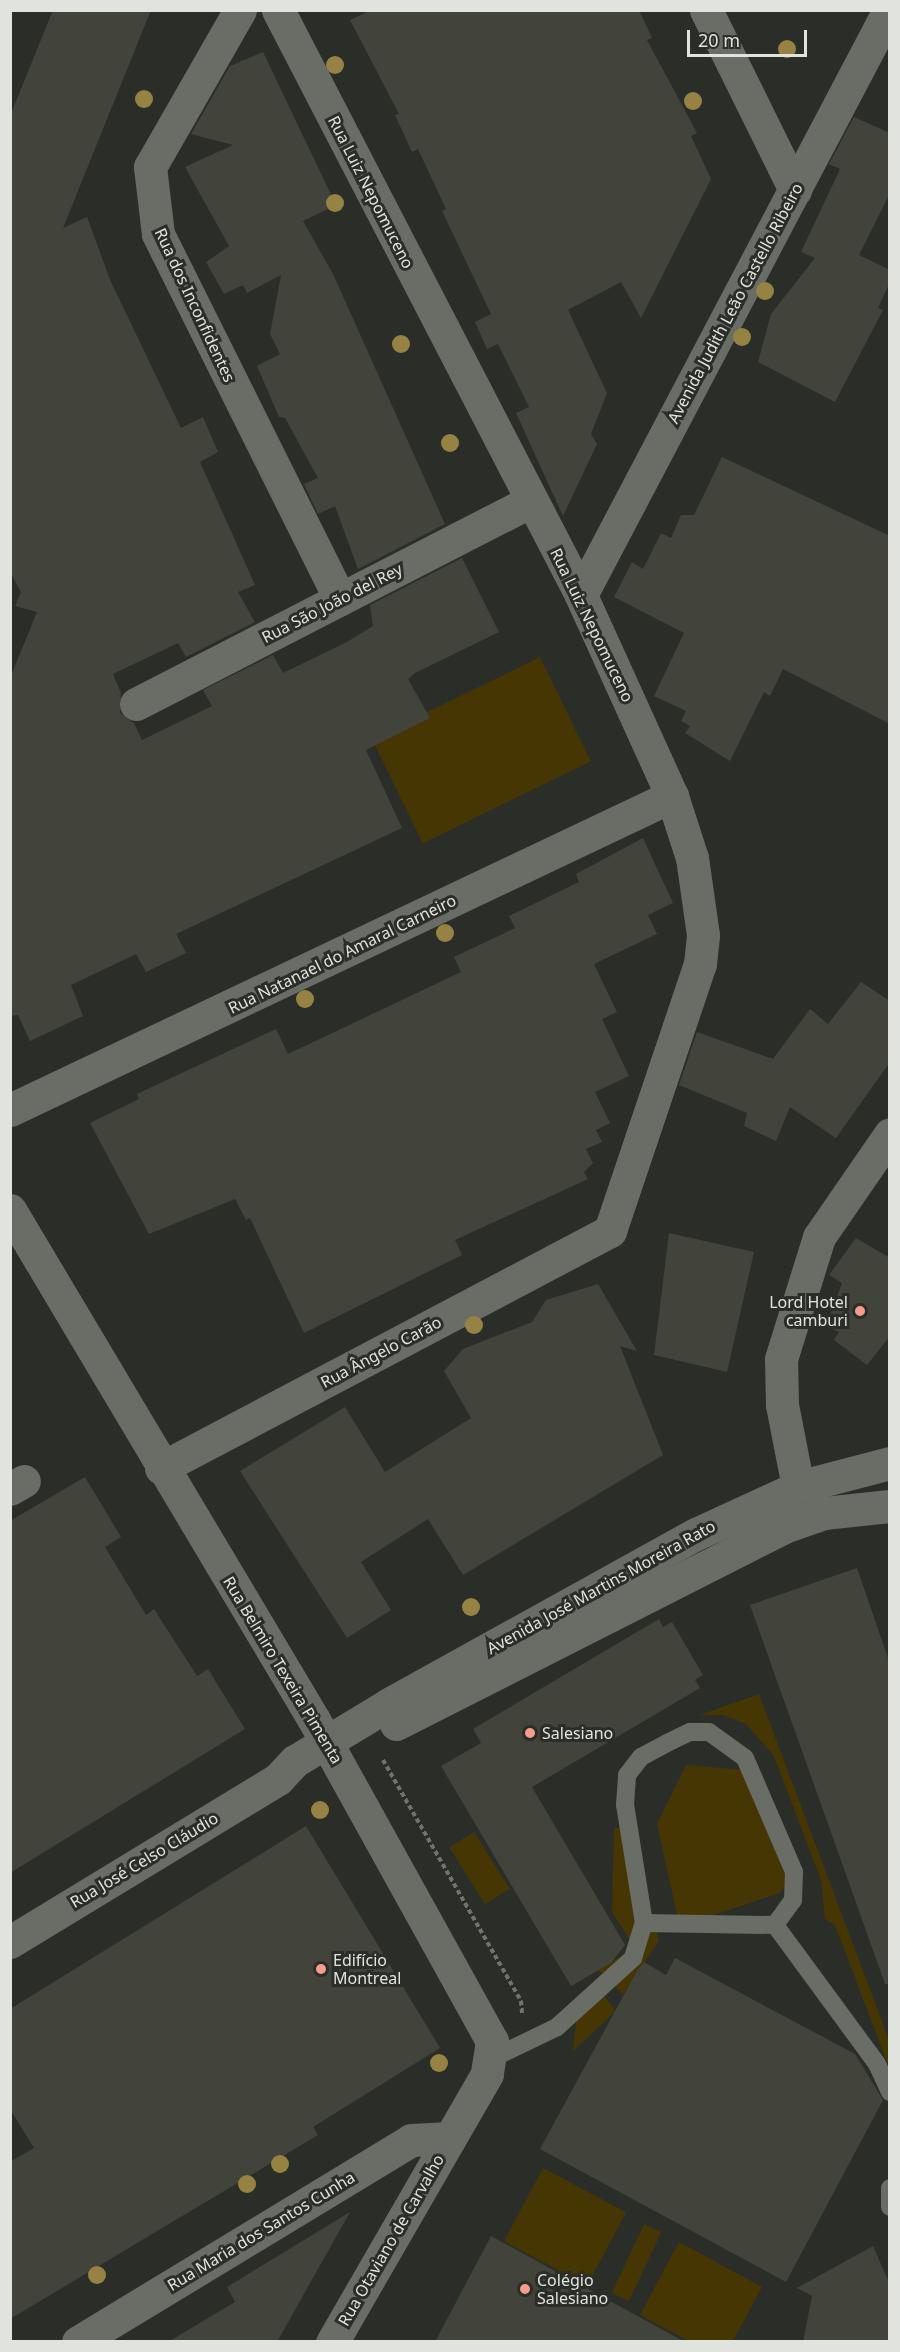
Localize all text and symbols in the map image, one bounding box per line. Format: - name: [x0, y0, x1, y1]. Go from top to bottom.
- scale bar: [690, 18, 810, 56]
- text: 20 m: [698, 28, 740, 52]
- street label: Rua Luiz Nepomuceno: [324, 112, 418, 272]
- street label: Avenida Judith Leão Castello Ribeiro: [663, 180, 807, 426]
- street label: Rua dos Inconfidentes: [151, 225, 239, 385]
- street label: Rua Luiz Nepomuceno: [546, 545, 638, 705]
- street label: Rua São João del Rey: [258, 559, 406, 647]
- street label: Rua Natanael do Amaral Carneiro: [225, 890, 459, 1018]
- place label: Lord Hotel camburi: [769, 1292, 848, 1330]
- marker: Lord Hotel camburi: [853, 1304, 867, 1318]
- street label: Rua Ângelo Carão: [317, 1312, 445, 1392]
- street label: Avenida José Martins Moreira Rato: [483, 1516, 719, 1658]
- street label: Rua Belmiro Texeira Pimenta: [219, 1573, 347, 1767]
- place label: Salesiano: [542, 1723, 613, 1743]
- marker: Salesiano: [523, 1726, 537, 1740]
- street label: Rua José Celso Cláudio: [66, 1808, 222, 1912]
- place label: Edifício Montreal: [333, 1950, 401, 1988]
- marker: Edifício Montreal: [314, 1962, 328, 1976]
- street label: Rua Otaviano de Carvalho: [334, 2151, 448, 2329]
- street label: Rua Maria dos Santos Cunha: [164, 2167, 358, 2295]
- place label: Colégio Salesiano: [537, 2270, 608, 2308]
- marker: Colégio Salesiano: [518, 2282, 532, 2296]

